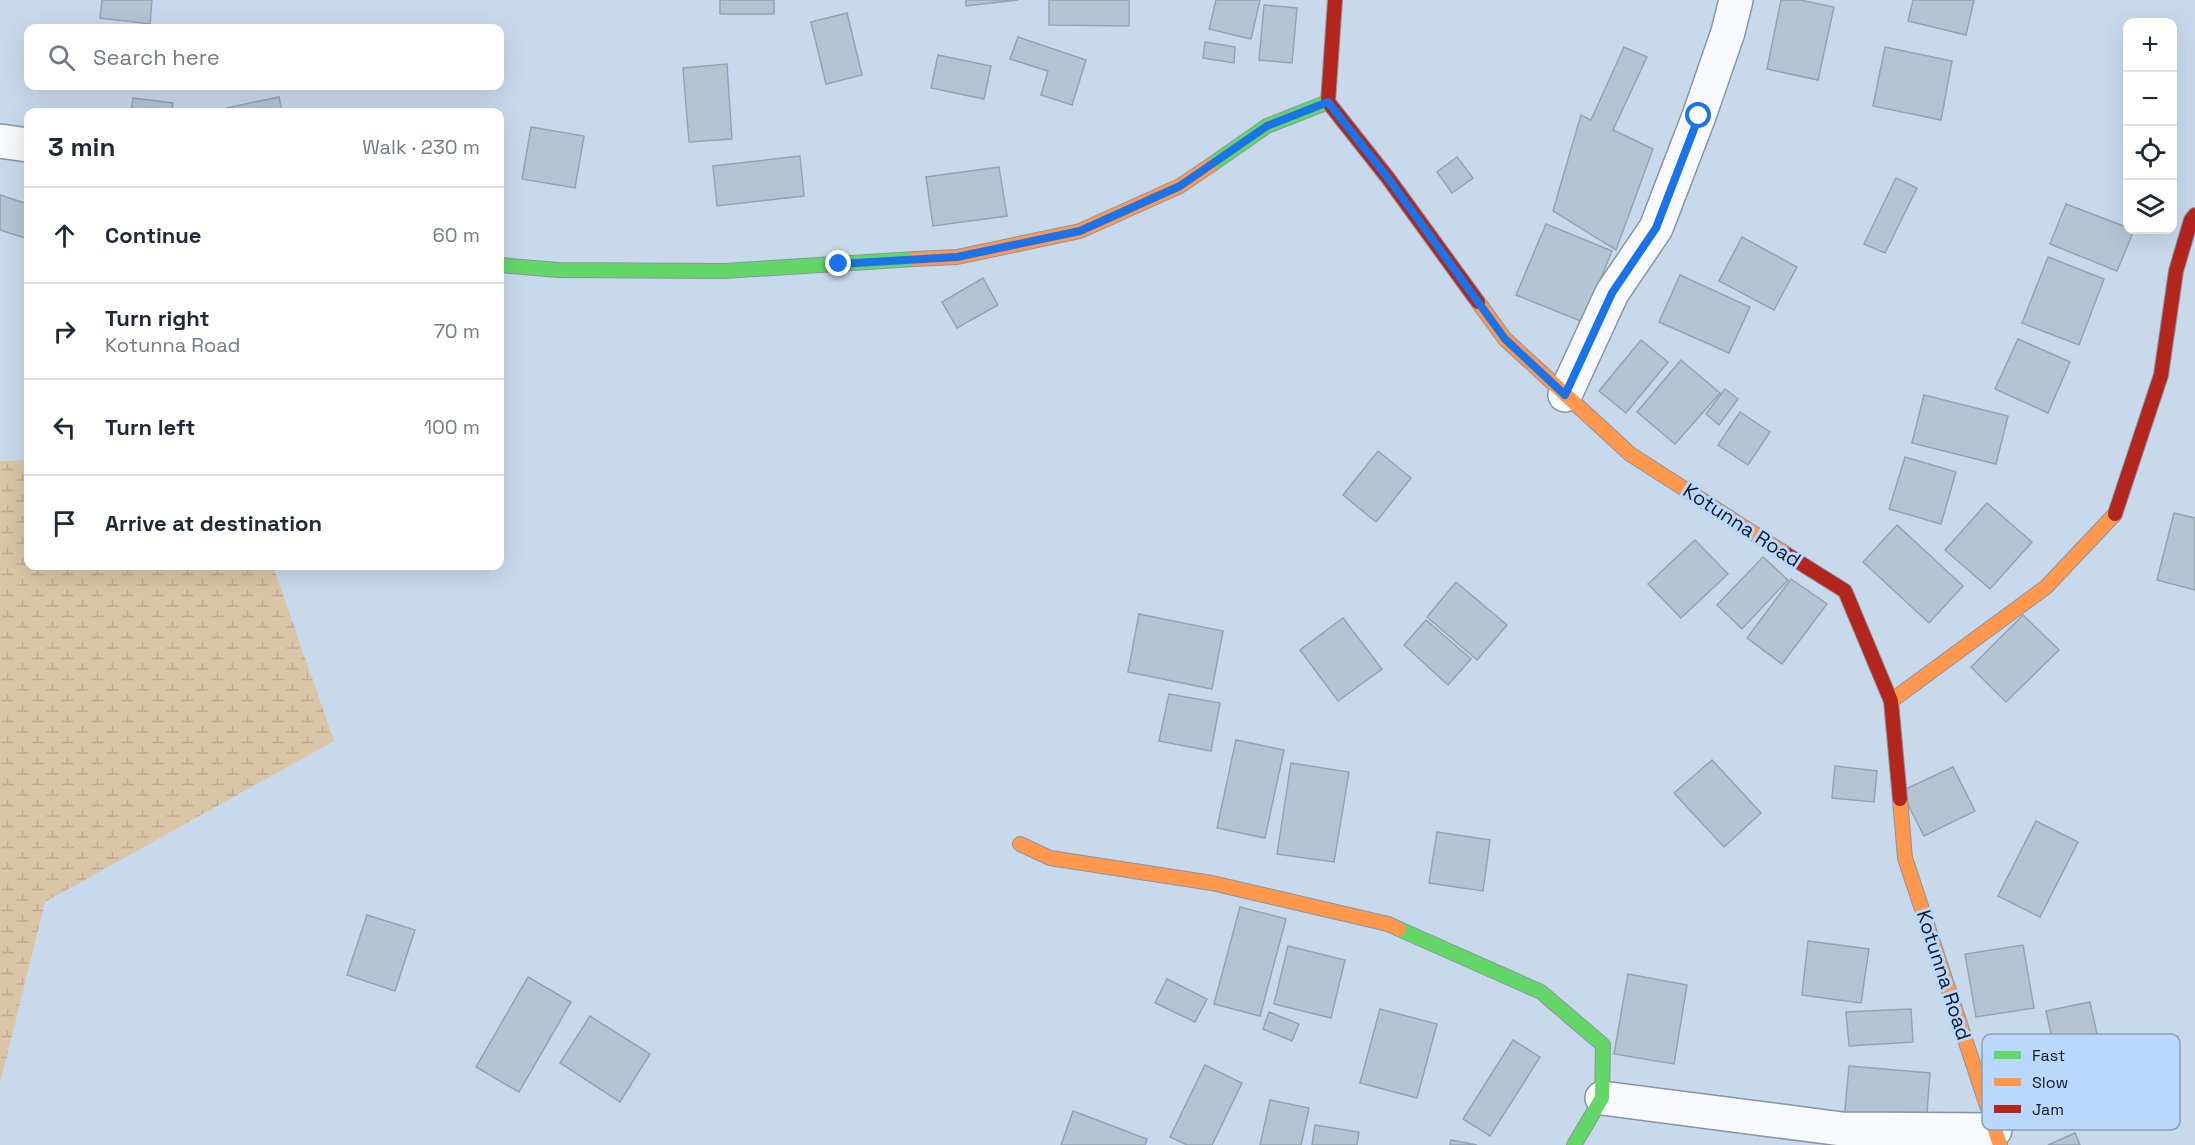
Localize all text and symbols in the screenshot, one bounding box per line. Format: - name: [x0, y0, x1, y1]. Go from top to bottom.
- map controls: [2123, 18, 2177, 234]
- button: +: [2123, 18, 2177, 72]
- search box: [24, 24, 504, 90]
- icon: search: [45, 41, 78, 74]
- text: Search here: [93, 43, 220, 71]
- button: −: [2123, 72, 2177, 126]
- route start: [1685, 102, 1711, 128]
- button: locate: [2123, 126, 2177, 180]
- text: 3 min: [48, 130, 116, 164]
- text: Walk · 230 m: [362, 134, 480, 160]
- button: layers: [2123, 180, 2177, 234]
- icon: ahead: [48, 219, 81, 252]
- text: Continue: [105, 221, 201, 249]
- text: 60 m: [433, 222, 480, 248]
- route end: [825, 250, 851, 276]
- text: Turn right: [105, 304, 210, 332]
- icon: right: [48, 315, 81, 348]
- text: 70 m: [434, 318, 480, 344]
- text: Kotunna Road: [105, 332, 240, 358]
- icon: left: [48, 411, 81, 444]
- text: Turn left: [105, 413, 195, 441]
- text: 100 m: [424, 414, 480, 440]
- street label: Kotunna Road: [1678, 477, 1806, 573]
- icon: arrive: [48, 507, 81, 540]
- text: Arrive at destination: [105, 509, 322, 537]
- street label: Kotunna Road: [1911, 907, 1977, 1043]
- legend: [1982, 1034, 2180, 1130]
- text: Fast: [2032, 1045, 2065, 1066]
- text: Slow: [2032, 1072, 2068, 1093]
- text: Jam: [2032, 1099, 2064, 1120]

